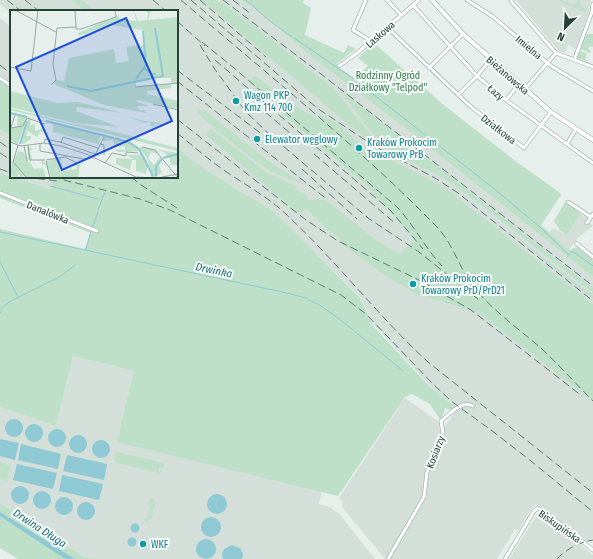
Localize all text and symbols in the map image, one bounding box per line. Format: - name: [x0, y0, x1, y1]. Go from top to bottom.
- north arrow: [545, 8, 585, 48]
- inset map: [10, 10, 178, 178]
- street label: Laskowa: [364, 19, 398, 51]
- text: N: [555, 29, 567, 44]
- street label: Imielna: [513, 33, 544, 62]
- street label: Bieżanowska: [484, 54, 531, 98]
- park label: Rodzinny Ogród Działkowy "Telpod": [349, 70, 427, 94]
- street label: Łazy: [485, 82, 506, 103]
- place label: Wagon PKP Kmz 114 700: [244, 90, 293, 114]
- marker: Wagon PKP Kmz 114 700: [231, 96, 241, 106]
- street label: Działkowa: [479, 112, 518, 147]
- marker: Elewator węglowy: [252, 134, 262, 144]
- place label: Elewator węglowy: [265, 134, 338, 146]
- place label: Kraków Prokocim Towarowy PrB: [367, 137, 437, 161]
- marker: Kraków Prokocim Towarowy PrB: [354, 143, 364, 153]
- street label: Danalówka: [25, 199, 71, 227]
- water label: Drwinka: [194, 260, 234, 281]
- place label: Kraków Prokocim Towarowy PrD/PrD21: [421, 273, 505, 297]
- marker: Kraków Prokocim Towarowy PrD/PrD21: [408, 279, 418, 289]
- street label: Kosiarzy: [424, 434, 448, 470]
- water label: Drwina Długa: [11, 506, 69, 551]
- street label: Biskupińska: [536, 507, 584, 546]
- marker: WKF: [138, 539, 148, 549]
- place label: WKF: [151, 539, 169, 551]

